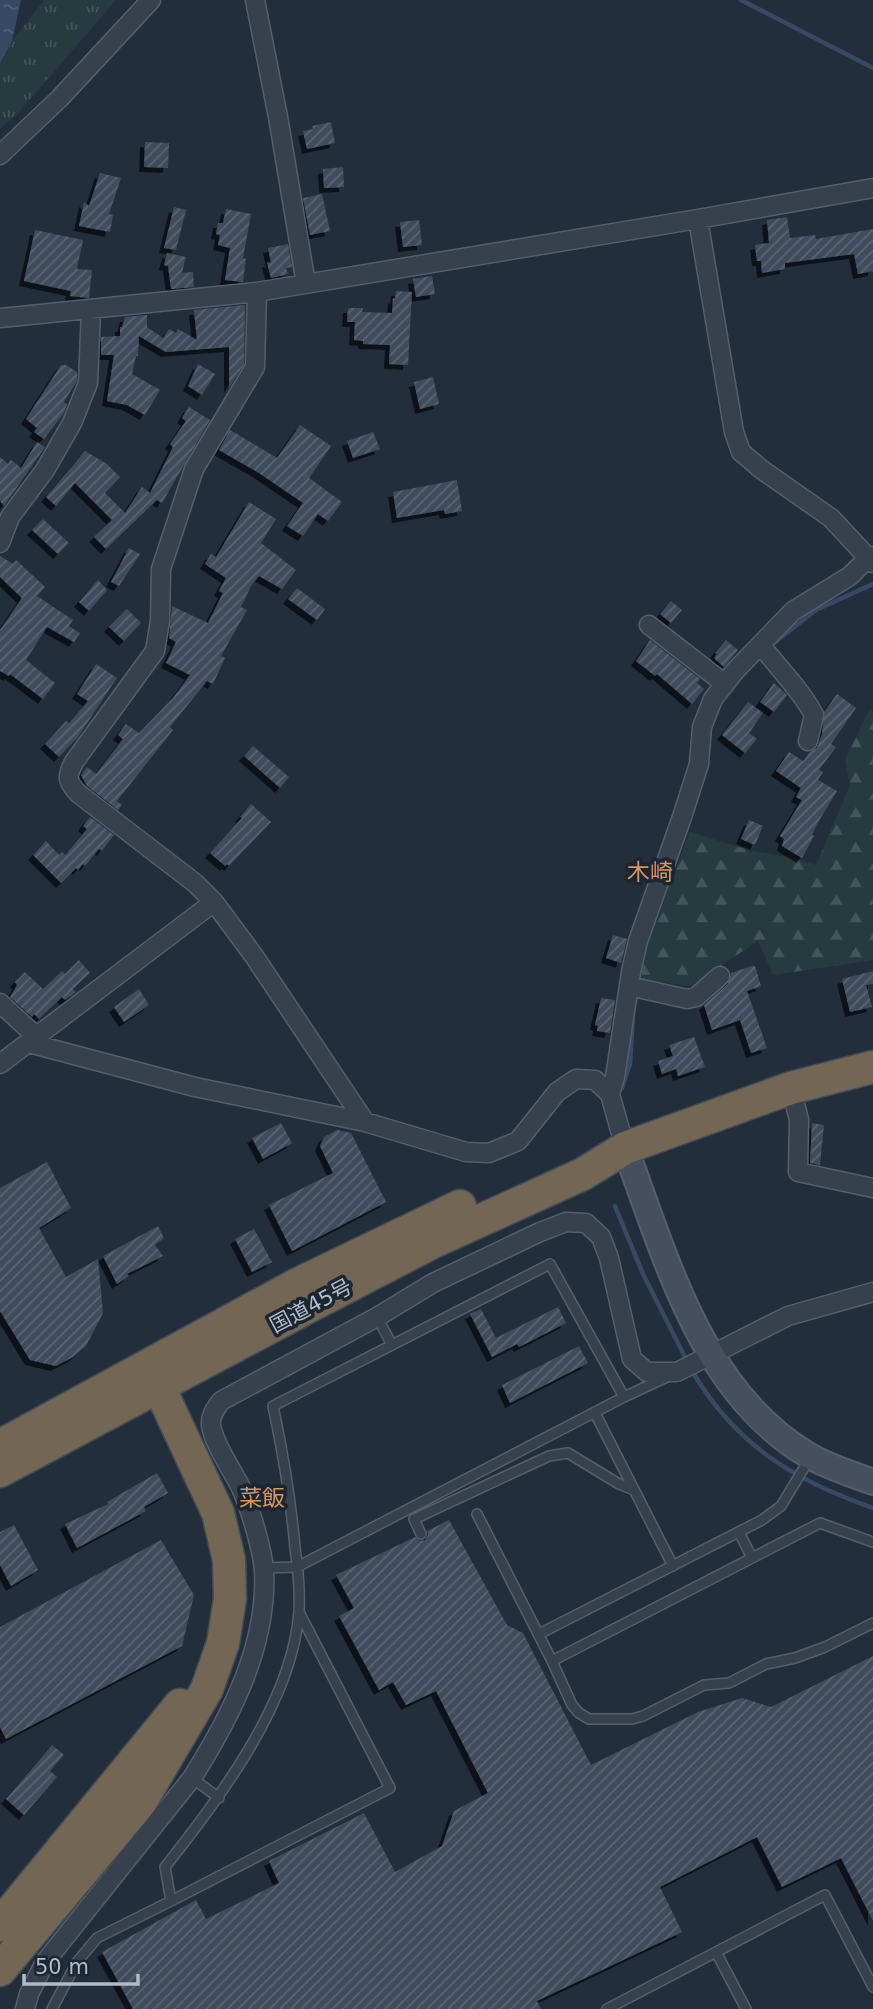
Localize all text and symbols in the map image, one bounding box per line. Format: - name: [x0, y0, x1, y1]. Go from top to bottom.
- district label: 木崎: [627, 859, 673, 885]
- street label: 国道45号: [266, 1274, 356, 1338]
- district label: 菜飯: [239, 1485, 285, 1511]
- scale bar: [24, 1942, 138, 1986]
- text: 50 m: [35, 1955, 89, 1979]

